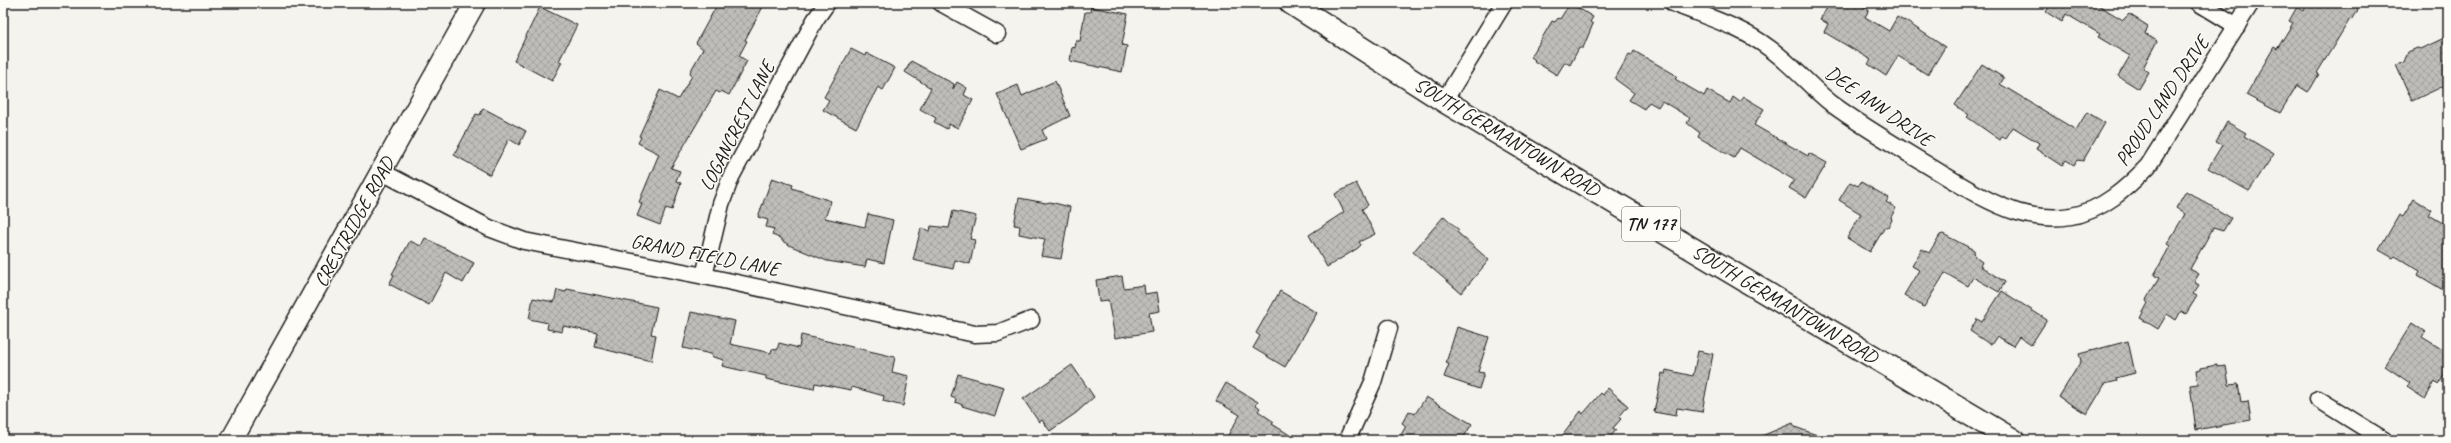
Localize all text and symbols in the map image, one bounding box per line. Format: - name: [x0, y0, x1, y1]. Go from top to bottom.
- street label: PROUD LAND DRIVE: [2109, 29, 2216, 171]
- street label: LOGANCREST LANE: [694, 54, 782, 195]
- street label: DEE ANN DRIVE: [1821, 60, 1940, 154]
- street label: SOUTH GERMANTOWN ROAD: [1410, 72, 1606, 204]
- street label: CRESTRIDGE ROAD: [308, 151, 401, 291]
- road number: TN 177: [1622, 207, 1680, 241]
- street label: GRAND FIELD LANE: [629, 228, 784, 282]
- street label: SOUTH GERMANTOWN ROAD: [1688, 239, 1884, 371]

